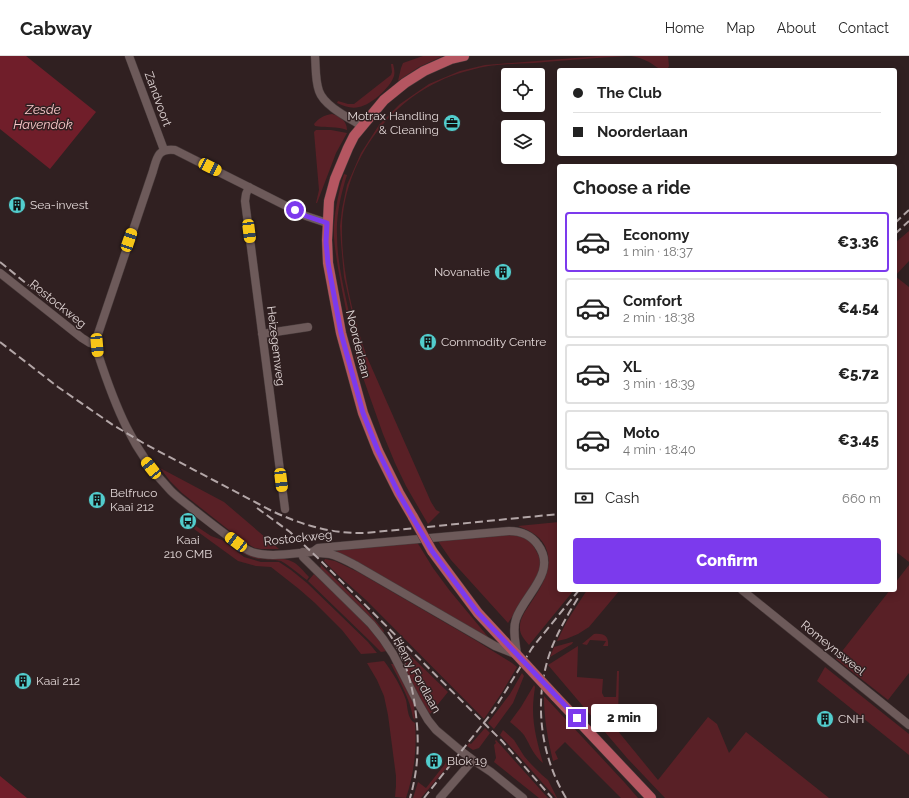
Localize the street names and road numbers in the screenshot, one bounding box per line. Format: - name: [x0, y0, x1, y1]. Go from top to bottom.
- street label: Zandvoort: [142, 70, 174, 128]
- street label: Rostockweg: [27, 277, 89, 331]
- street label: Heizegemweg: [264, 305, 288, 387]
- street label: Noorderlaan: [343, 309, 373, 379]
- street label: Rostockweg: [263, 527, 333, 549]
- street label: Romeynsweel: [798, 618, 869, 679]
- street label: Henry Fordlaan: [390, 634, 444, 716]

